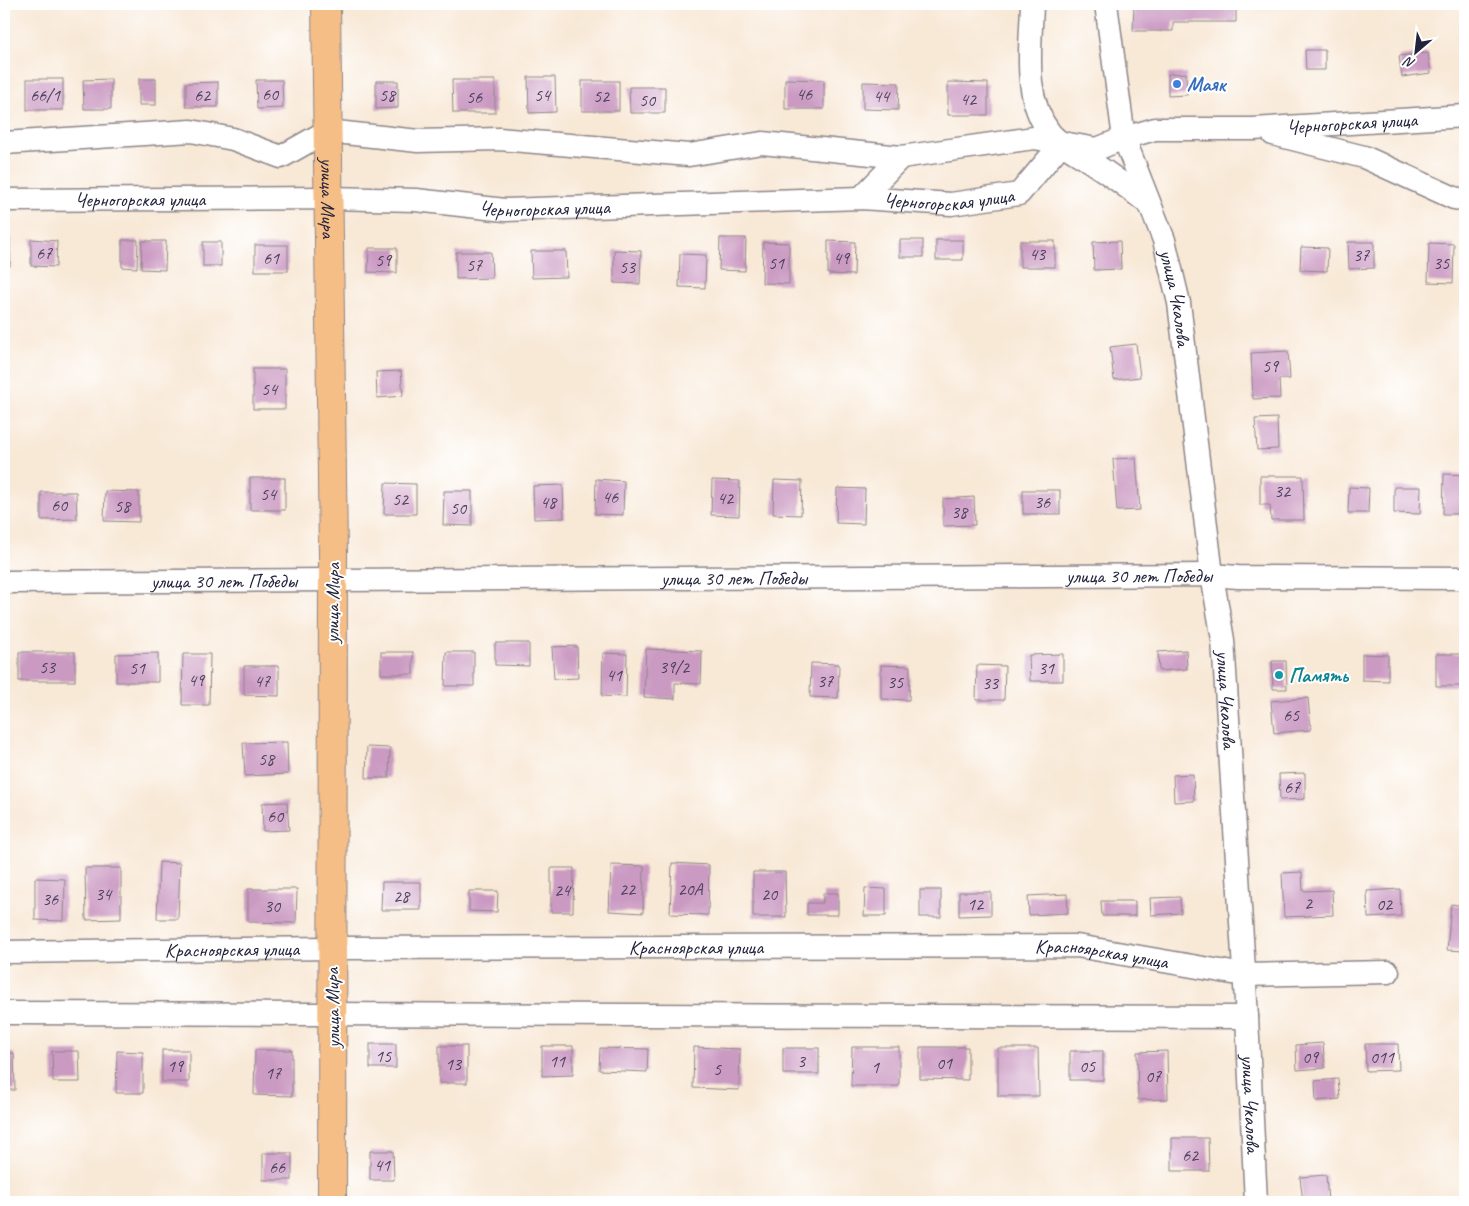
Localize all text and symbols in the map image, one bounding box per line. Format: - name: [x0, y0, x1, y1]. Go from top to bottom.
- north arrow: [1392, 28, 1442, 78]
- text: N: [1400, 52, 1418, 73]
- place label: Маяк: [1187, 72, 1228, 97]
- marker: Маяк: [1171, 78, 1183, 90]
- house number: 60: [262, 83, 280, 105]
- house number: 46: [796, 83, 813, 105]
- house number: 66/1: [30, 84, 61, 106]
- house number: 62: [194, 84, 212, 106]
- house number: 58: [379, 84, 397, 106]
- house number: 54: [534, 84, 552, 106]
- house number: 52: [593, 85, 611, 107]
- house number: 44: [873, 85, 891, 107]
- house number: 56: [466, 86, 483, 108]
- house number: 42: [960, 88, 978, 110]
- house number: 50: [639, 89, 657, 111]
- street label: Черногорская улица: [1286, 107, 1420, 140]
- street label: улица Мира: [315, 157, 341, 240]
- street label: Черногорская улица: [883, 183, 1018, 217]
- street label: Черногорская улица: [75, 187, 207, 213]
- street label: Черногорская улица: [478, 194, 612, 223]
- house number: 67: [36, 242, 53, 264]
- house number: 43: [1029, 243, 1047, 265]
- house number: 37: [1353, 244, 1370, 266]
- street label: улица Чкалова: [1153, 246, 1196, 350]
- house number: 61: [263, 247, 280, 269]
- house number: 49: [833, 247, 851, 269]
- house number: 59: [375, 249, 393, 271]
- house number: 51: [768, 252, 785, 274]
- house number: 35: [1433, 252, 1450, 274]
- house number: 57: [466, 254, 483, 276]
- house number: 53: [619, 256, 637, 278]
- house number: 59: [1262, 355, 1280, 377]
- house number: 54: [261, 378, 279, 400]
- house number: 32: [1274, 480, 1292, 502]
- house number: 54: [260, 483, 278, 505]
- house number: 46: [602, 486, 619, 508]
- house number: 42: [717, 487, 735, 509]
- house number: 52: [392, 488, 410, 510]
- house number: 48: [540, 491, 558, 513]
- house number: 36: [1034, 491, 1051, 513]
- house number: 60: [51, 494, 69, 516]
- house number: 58: [114, 495, 132, 517]
- house number: 50: [450, 497, 468, 519]
- house number: 38: [951, 501, 969, 523]
- street label: улица Мира: [319, 561, 346, 644]
- street label: улица 30 лет Победы: [1065, 563, 1213, 589]
- street label: улица 30 лет Победы: [660, 565, 808, 591]
- street label: улица 30 лет Победы: [150, 568, 298, 594]
- street label: улица Чкалова: [1211, 649, 1242, 751]
- house number: 53: [39, 656, 57, 678]
- house number: 39/2: [659, 656, 691, 678]
- house number: 51: [129, 657, 146, 679]
- house number: 31: [1038, 657, 1055, 679]
- place label: Память: [1289, 663, 1349, 688]
- house number: 41: [606, 664, 623, 686]
- house number: 49: [188, 669, 206, 691]
- marker: Память: [1273, 669, 1285, 681]
- house number: 47: [254, 670, 271, 692]
- house number: 37: [817, 670, 834, 692]
- house number: 35: [887, 671, 904, 693]
- house number: 33: [982, 672, 1000, 694]
- house number: 65: [1283, 704, 1300, 726]
- house number: 58: [258, 748, 276, 770]
- house number: 67: [1284, 776, 1301, 798]
- house number: 60: [267, 805, 285, 827]
- house number: 22: [619, 878, 637, 900]
- house number: 20А: [677, 878, 704, 900]
- house number: 24: [554, 879, 572, 901]
- house number: 34: [95, 883, 113, 905]
- house number: 20: [761, 883, 779, 905]
- house number: 28: [393, 885, 411, 907]
- house number: 36: [42, 888, 59, 910]
- house number: 2: [1304, 892, 1314, 914]
- house number: 12: [967, 893, 985, 915]
- house number: 02: [1376, 893, 1394, 915]
- house number: 30: [264, 895, 282, 917]
- street label: Красноярская улица: [1035, 934, 1172, 975]
- street label: Красноярская улица: [629, 935, 765, 960]
- street label: Красноярская улица: [165, 936, 301, 963]
- street label: улица Мира: [319, 966, 346, 1049]
- house number: 15: [375, 1045, 392, 1067]
- house number: 09: [1302, 1046, 1320, 1068]
- house number: 011: [1370, 1046, 1395, 1068]
- house number: 11: [549, 1050, 566, 1072]
- house number: 3: [797, 1050, 807, 1072]
- house number: 01: [936, 1052, 953, 1074]
- house number: 13: [445, 1053, 463, 1075]
- street label: улица Чкалова: [1236, 1053, 1266, 1155]
- house number: 19: [167, 1055, 185, 1077]
- house number: 05: [1079, 1055, 1096, 1077]
- house number: 1: [871, 1056, 880, 1078]
- house number: 5: [713, 1058, 722, 1080]
- house number: 17: [265, 1062, 282, 1084]
- house number: 07: [1145, 1065, 1162, 1087]
- house number: 62: [1182, 1144, 1200, 1166]
- house number: 41: [374, 1154, 391, 1176]
- house number: 66: [269, 1156, 286, 1178]

